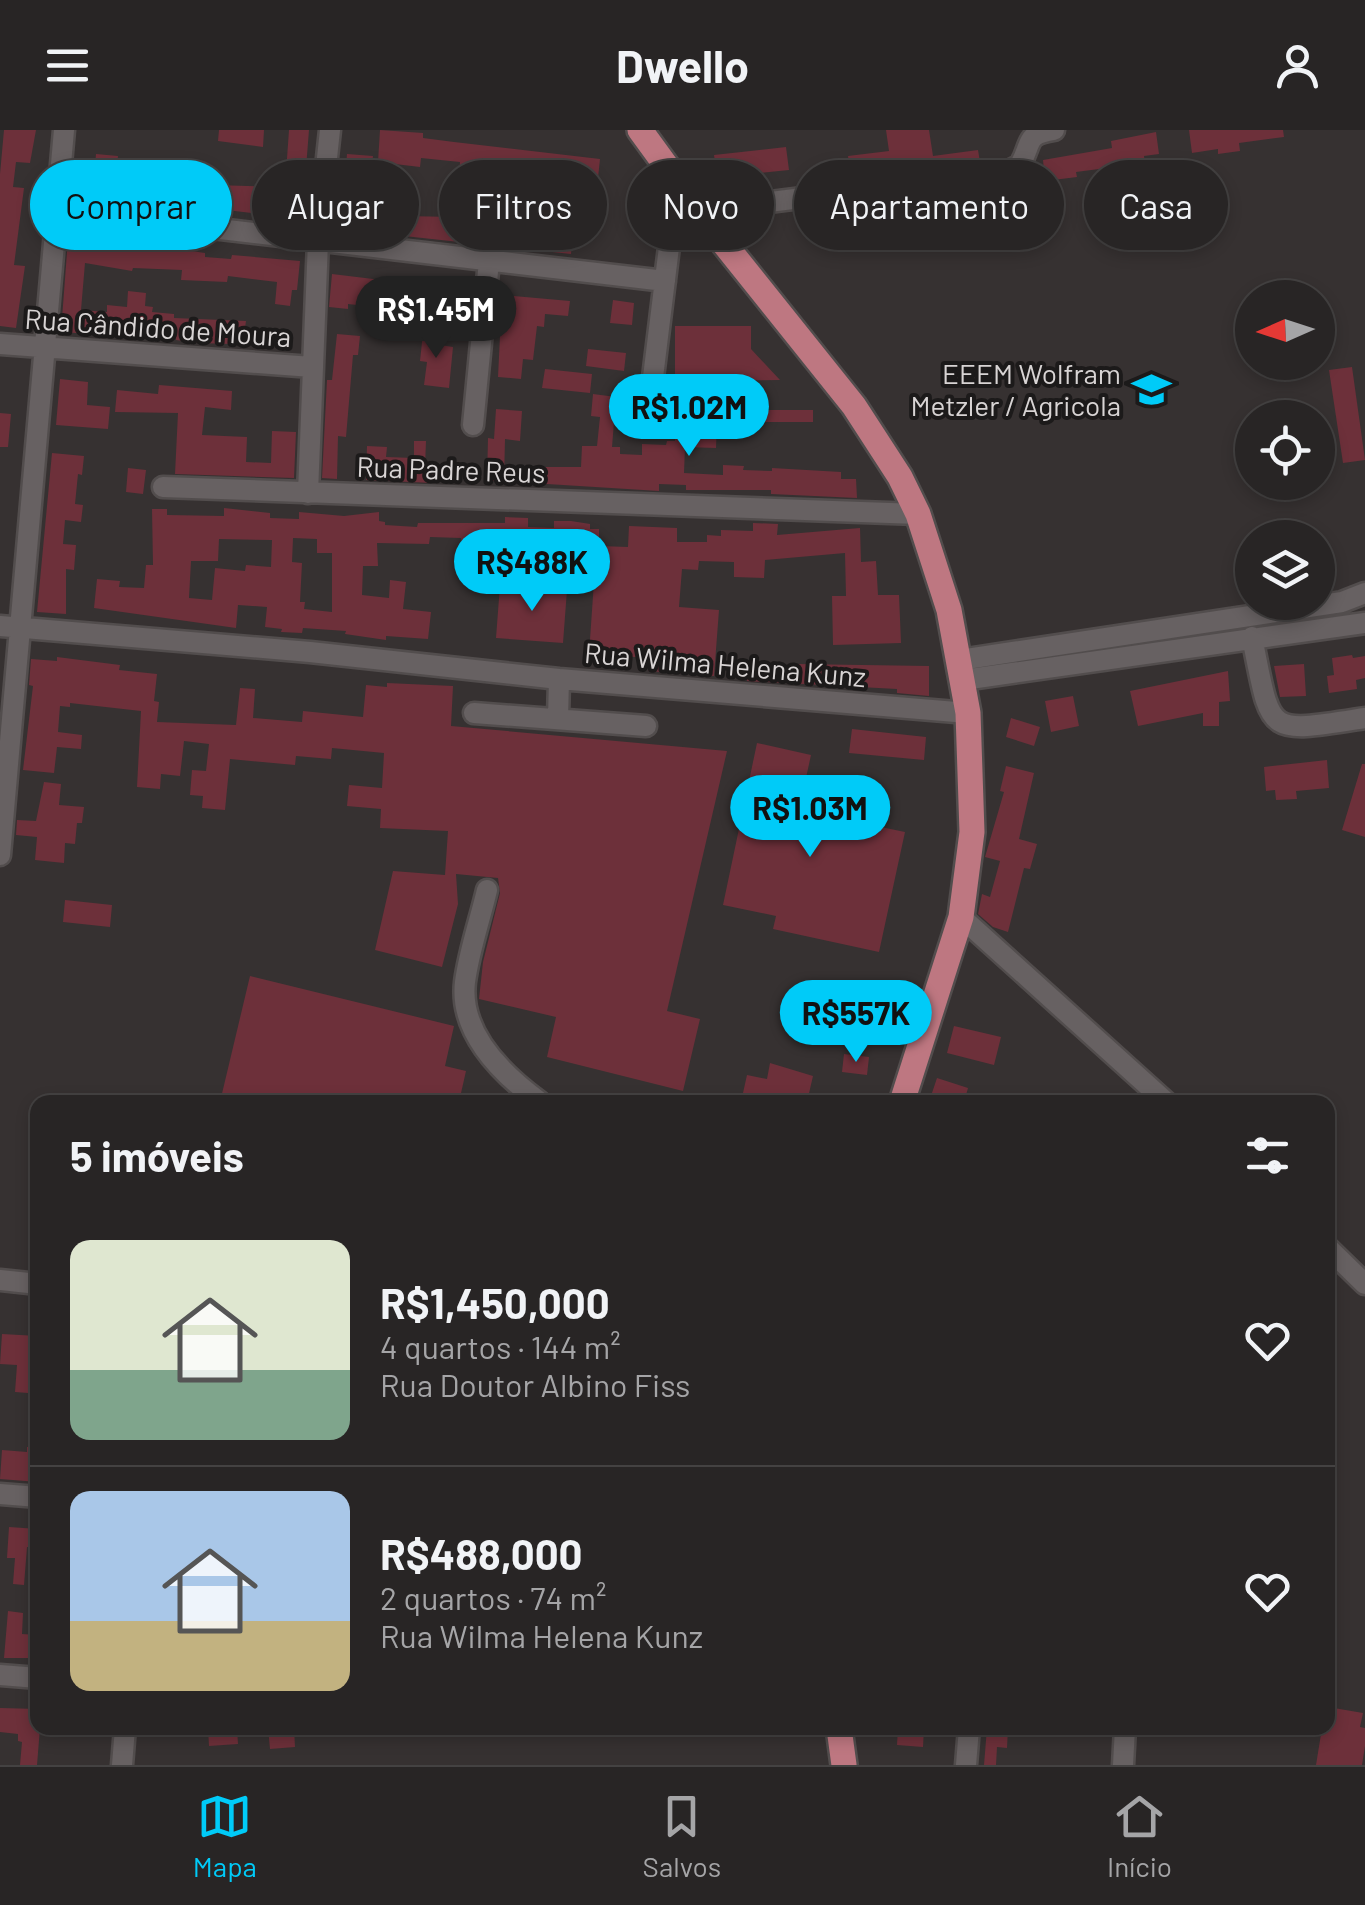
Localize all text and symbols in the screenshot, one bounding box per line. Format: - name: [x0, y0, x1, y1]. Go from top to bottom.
- icon: menu: [40, 38, 95, 93]
- text: Dwello: [616, 38, 749, 92]
- icon: person: [1270, 38, 1325, 93]
- chip: Comprar: [30, 160, 232, 250]
- chip: Alugar: [252, 160, 419, 250]
- chip: Filtros: [439, 160, 607, 250]
- chip: Novo: [627, 160, 774, 250]
- chip: Apartamento: [794, 160, 1064, 250]
- chip: Casa: [1084, 160, 1228, 250]
- pin: R$1.45M: [344, 276, 528, 361]
- north arrow: [1235, 280, 1335, 380]
- map controls: [1235, 280, 1335, 620]
- text: R$1.45M: [377, 289, 495, 327]
- street label: Rua Cândido de Moura: [24, 301, 293, 353]
- place label: EEEM Wolfram Metzler / Agricola: [910, 356, 1121, 422]
- school or university icon: EEEM Wolfram Metzler / Agricola: [1130, 369, 1172, 411]
- pin: R$1.02M: [597, 374, 781, 459]
- text: R$1.02M: [631, 387, 747, 425]
- button: locate: [1235, 400, 1335, 500]
- street label: Rua Padre Reus: [356, 449, 546, 489]
- button: layers: [1235, 520, 1335, 620]
- pin: R$488K: [451, 529, 613, 614]
- text: R$488K: [476, 542, 588, 580]
- street label: Rua Wilma Helena Kunz: [583, 635, 867, 693]
- pin: R$1.03M: [718, 775, 902, 860]
- text: R$1.03M: [752, 788, 868, 826]
- pin: R$557K: [775, 980, 937, 1065]
- text: R$557K: [802, 993, 910, 1031]
- icon: filters: [1240, 1128, 1295, 1183]
- text: 5 imóveis: [70, 1130, 244, 1180]
- text: R$1,450,000: [380, 1277, 610, 1327]
- icon: home: [150, 1280, 270, 1400]
- icon: heart: [1240, 1313, 1295, 1368]
- text: 4 quartos · 144 m²: [380, 1327, 621, 1365]
- text: Rua Doutor Albino Fiss: [380, 1365, 690, 1403]
- text: R$488,000: [380, 1528, 583, 1578]
- icon: home: [150, 1531, 270, 1651]
- icon: heart: [1240, 1564, 1295, 1619]
- text: 2 quartos · 74 m²: [380, 1578, 606, 1616]
- text: Rua Wilma Helena Kunz: [380, 1616, 703, 1654]
- tab: Mapa: [193, 1789, 257, 1883]
- tab: Salvos: [643, 1789, 721, 1883]
- tab: Início: [1107, 1789, 1172, 1883]

